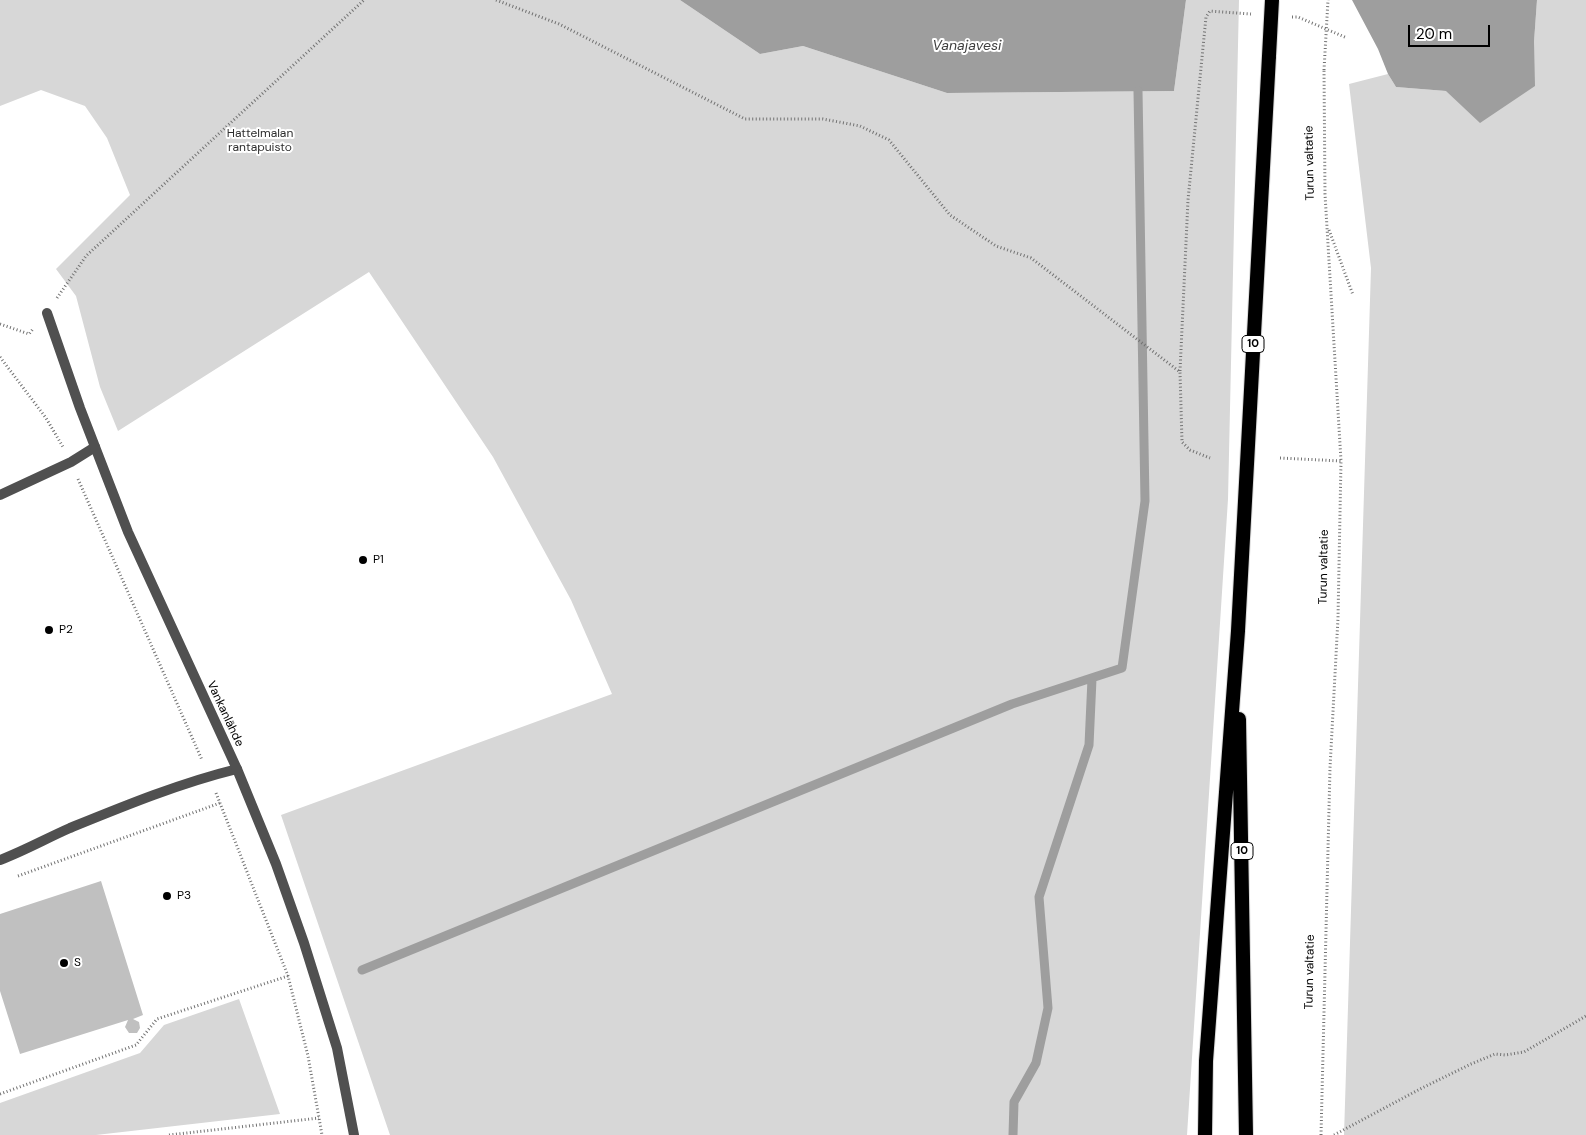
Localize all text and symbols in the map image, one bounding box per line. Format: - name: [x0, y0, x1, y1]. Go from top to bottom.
- scale bar: [1411, 15, 1494, 47]
- text: 20 m: [1416, 24, 1452, 44]
- water label: Vanajavesi: [933, 38, 1001, 54]
- street label: Turun valtatie: [1302, 125, 1318, 201]
- park label: Hattelmalan rantapuisto: [227, 127, 293, 155]
- road number: 10: [1242, 336, 1264, 352]
- street label: Turun valtatie: [1316, 529, 1332, 605]
- place label: P1: [373, 553, 384, 567]
- marker: P1: [357, 554, 369, 566]
- place label: P2: [59, 623, 73, 637]
- marker: P2: [43, 624, 55, 636]
- street label: Vankanlähde: [204, 679, 246, 749]
- road number: 10: [1231, 842, 1253, 859]
- place label: P3: [177, 889, 191, 903]
- marker: P3: [161, 890, 173, 902]
- street label: Turun valtatie: [1302, 934, 1318, 1010]
- place label: S: [74, 956, 81, 970]
- marker: S: [58, 957, 70, 969]

